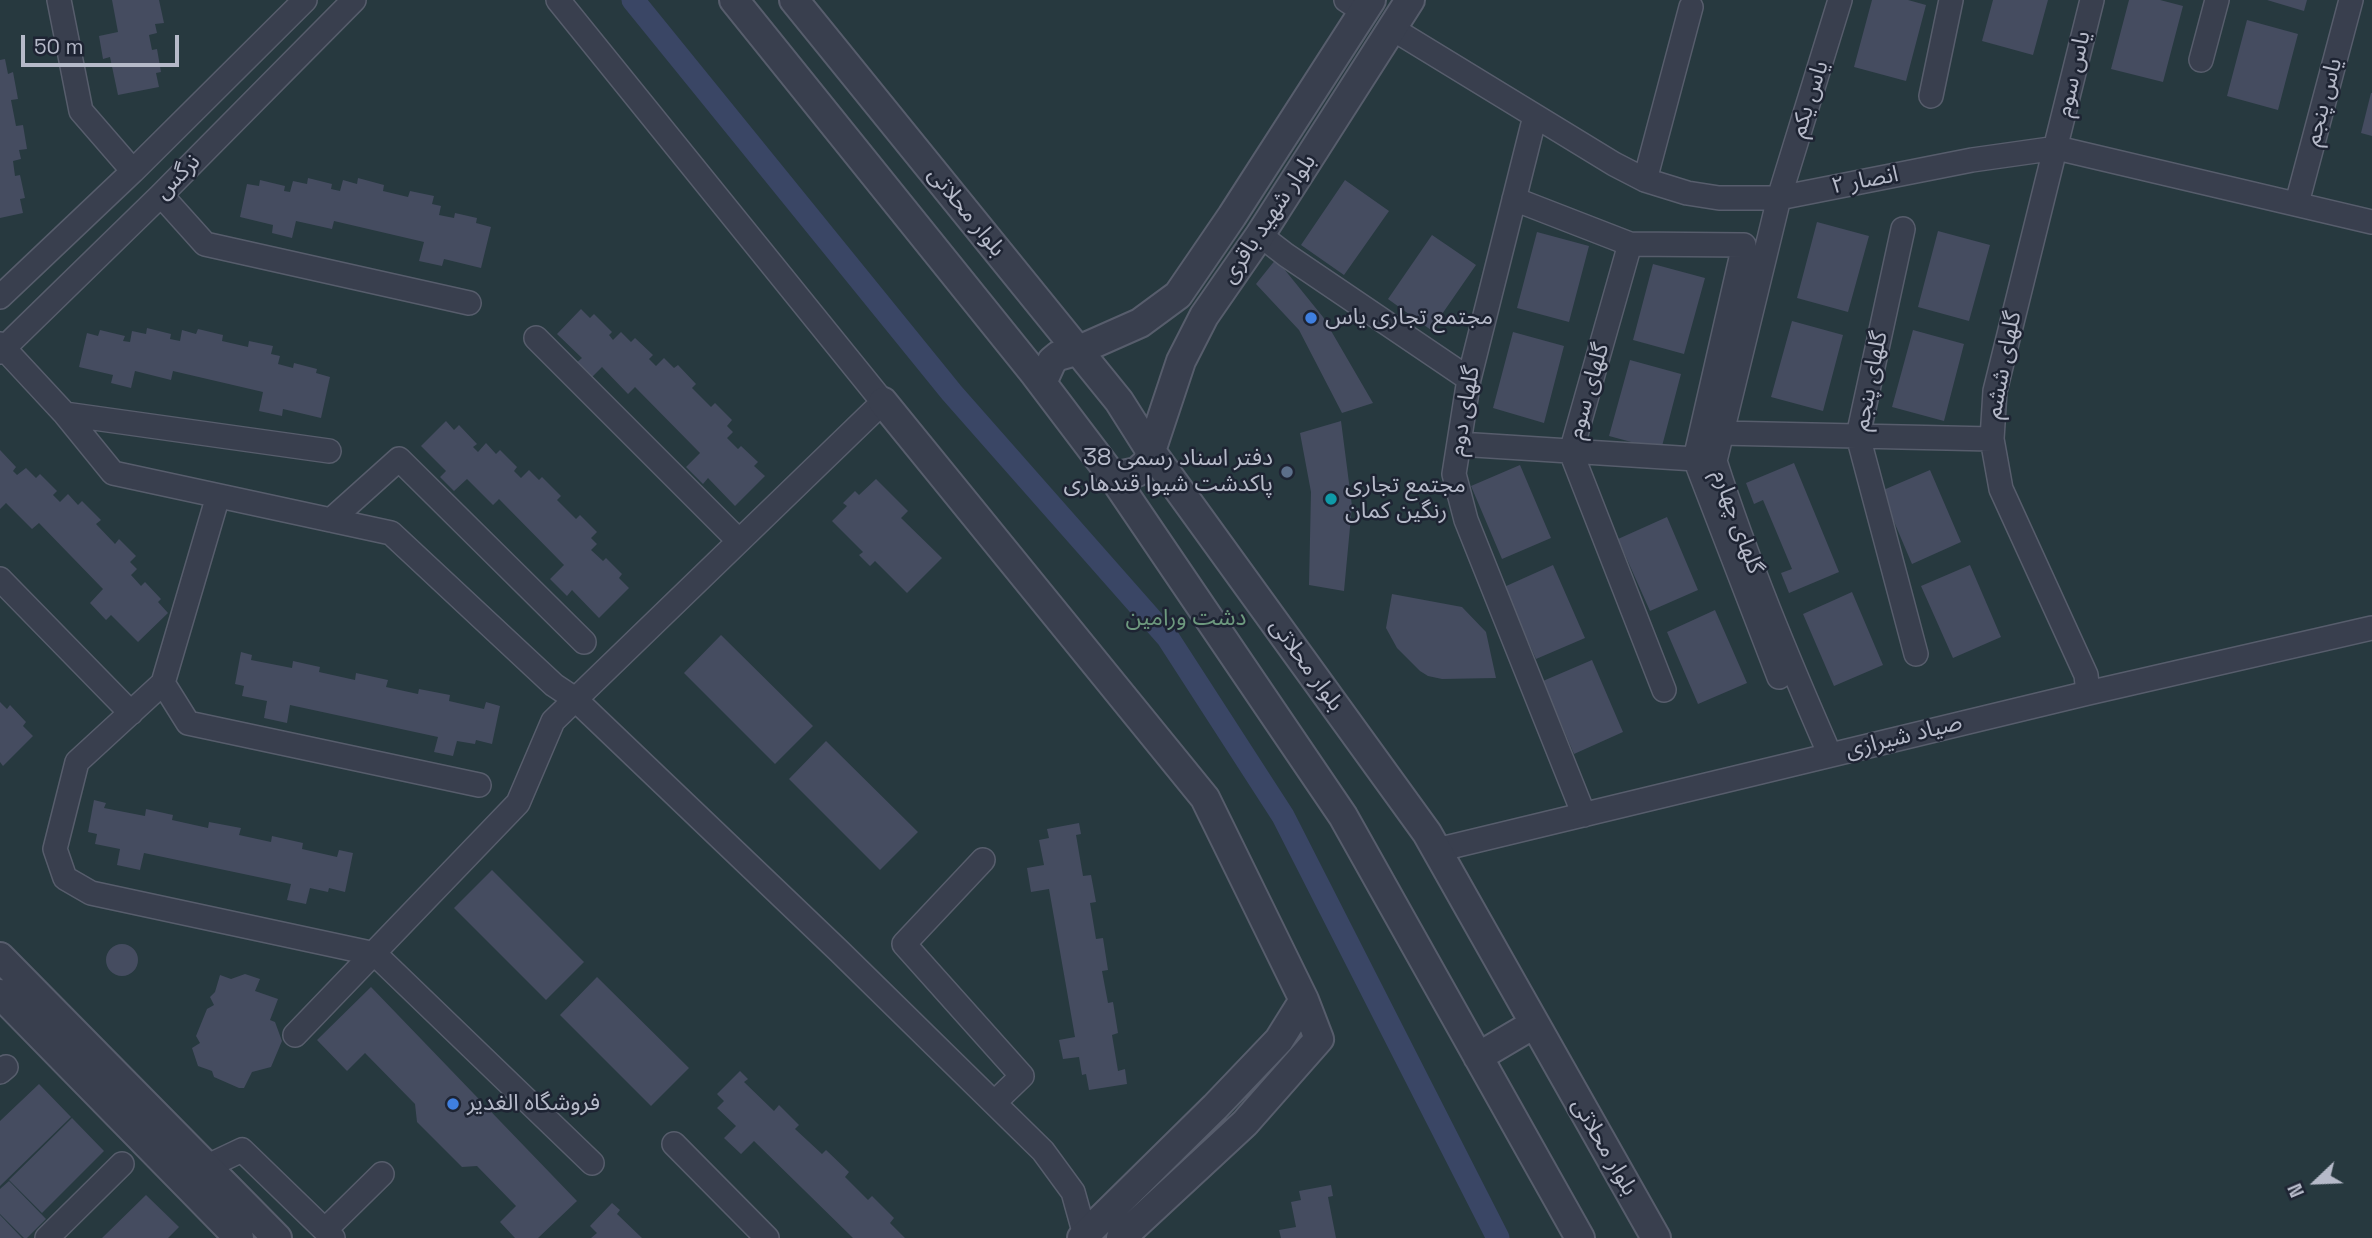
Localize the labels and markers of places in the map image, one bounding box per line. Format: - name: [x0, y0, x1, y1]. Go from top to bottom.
- place label: مجتمع تجاری یاس: [1325, 304, 1493, 332]
- marker: مجتمع تجاری یاس: [1303, 310, 1319, 326]
- place label: دفتر اسناد رسمی 38 پاکدشت شیوا قندهاری: [1064, 445, 1273, 499]
- marker: دفتر اسناد رسمی 38 پاکدشت شیوا قندهاری: [1279, 464, 1295, 480]
- place label: مجتمع تجاری رنگین کمان: [1345, 472, 1466, 526]
- marker: مجتمع تجاری رنگین کمان: [1323, 491, 1339, 507]
- place label: فروشگاه الغدیر: [467, 1090, 600, 1118]
- marker: فروشگاه الغدیر: [445, 1096, 461, 1112]

